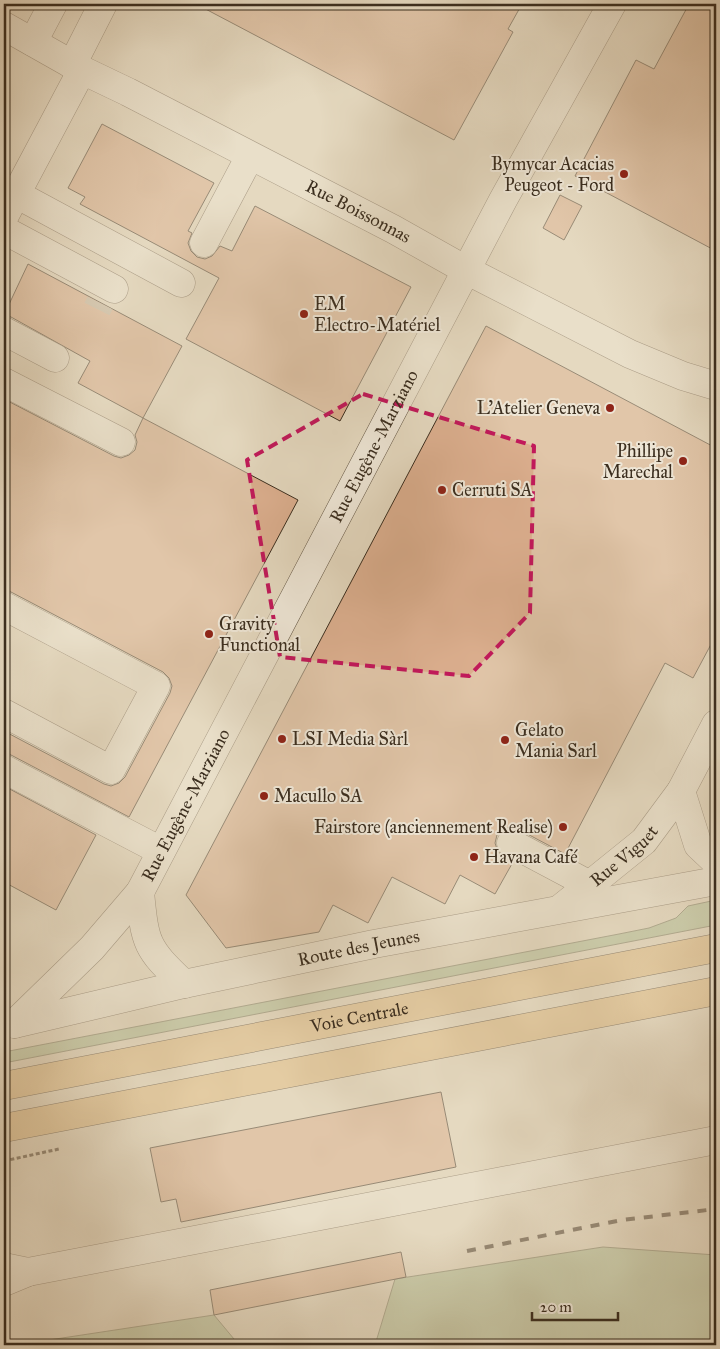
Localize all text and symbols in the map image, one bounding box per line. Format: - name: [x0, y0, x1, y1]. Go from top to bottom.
- place label: Bymycar Acacias Peugeot - Ford: [491, 153, 614, 197]
- marker: Bymycar Acacias Peugeot - Ford: [618, 168, 630, 180]
- street label: Rue Boissonnas: [302, 175, 415, 248]
- place label: EM Electro-Matériel: [314, 293, 441, 336]
- marker: EM Electro-Matériel: [298, 308, 310, 320]
- street label: Rue Eugène-Marziano: [325, 366, 423, 526]
- place label: L'Atelier Geneva: [477, 397, 600, 419]
- marker: L'Atelier Geneva: [604, 402, 616, 414]
- place label: Phillipe Marechal: [603, 440, 673, 483]
- marker: Phillipe Marechal: [677, 455, 689, 467]
- place label: Cerruti SA: [452, 479, 533, 501]
- marker: Cerruti SA: [436, 484, 448, 496]
- place label: Gravity Functional: [219, 613, 300, 656]
- marker: Gravity Functional: [203, 628, 215, 640]
- place label: Gelato Mania Sarl: [515, 719, 597, 762]
- street label: Rue Eugène-Marziano: [137, 725, 235, 885]
- place label: LSI Media Sàrl: [292, 728, 408, 750]
- marker: LSI Media Sàrl: [276, 733, 288, 745]
- marker: Gelato Mania Sarl: [499, 734, 511, 746]
- place label: Macullo SA: [274, 785, 363, 807]
- marker: Macullo SA: [258, 790, 270, 802]
- place label: Fairstore (anciennement Realise): [314, 816, 553, 839]
- street label: Rue Viguet: [586, 820, 663, 891]
- marker: Fairstore (anciennement Realise): [557, 821, 569, 833]
- place label: Havana Café: [484, 846, 578, 868]
- marker: Havana Café: [468, 851, 480, 863]
- street label: Route des Jeunes: [296, 925, 421, 971]
- street label: Voie Centrale: [308, 997, 410, 1038]
- scale bar: [532, 1289, 619, 1321]
- text: 20 m: [540, 1298, 572, 1316]

